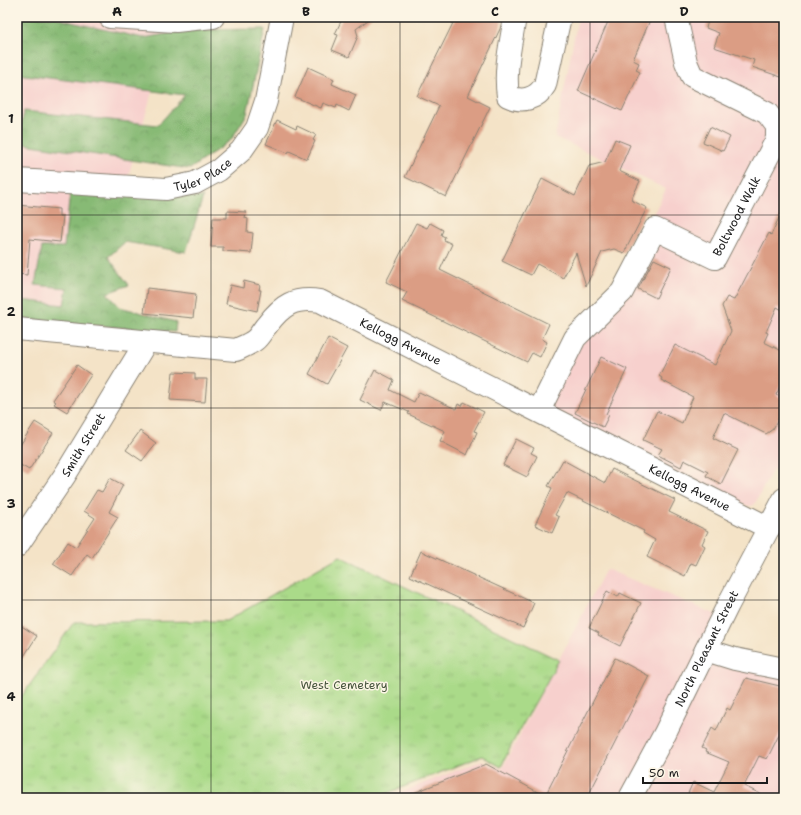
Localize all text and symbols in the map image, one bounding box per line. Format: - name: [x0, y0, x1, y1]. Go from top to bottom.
- text: A: [112, 3, 122, 20]
- text: B: [302, 3, 310, 20]
- text: C: [491, 3, 499, 20]
- text: D: [679, 3, 689, 20]
- text: 1: [8, 110, 14, 127]
- street label: Tyler Place: [172, 154, 235, 195]
- street label: Boltwood Walk: [709, 173, 764, 259]
- text: 2: [6, 303, 16, 320]
- street label: Kellogg Avenue: [357, 314, 444, 369]
- street label: Smith Street: [58, 410, 109, 480]
- street label: Kellogg Avenue: [646, 461, 733, 515]
- text: 3: [6, 495, 16, 512]
- street label: North Pleasant Street: [671, 588, 742, 709]
- park label: West Cemetery: [300, 677, 388, 693]
- text: 4: [6, 688, 16, 705]
- scale bar: [643, 759, 767, 785]
- text: 50 m: [649, 765, 679, 781]

